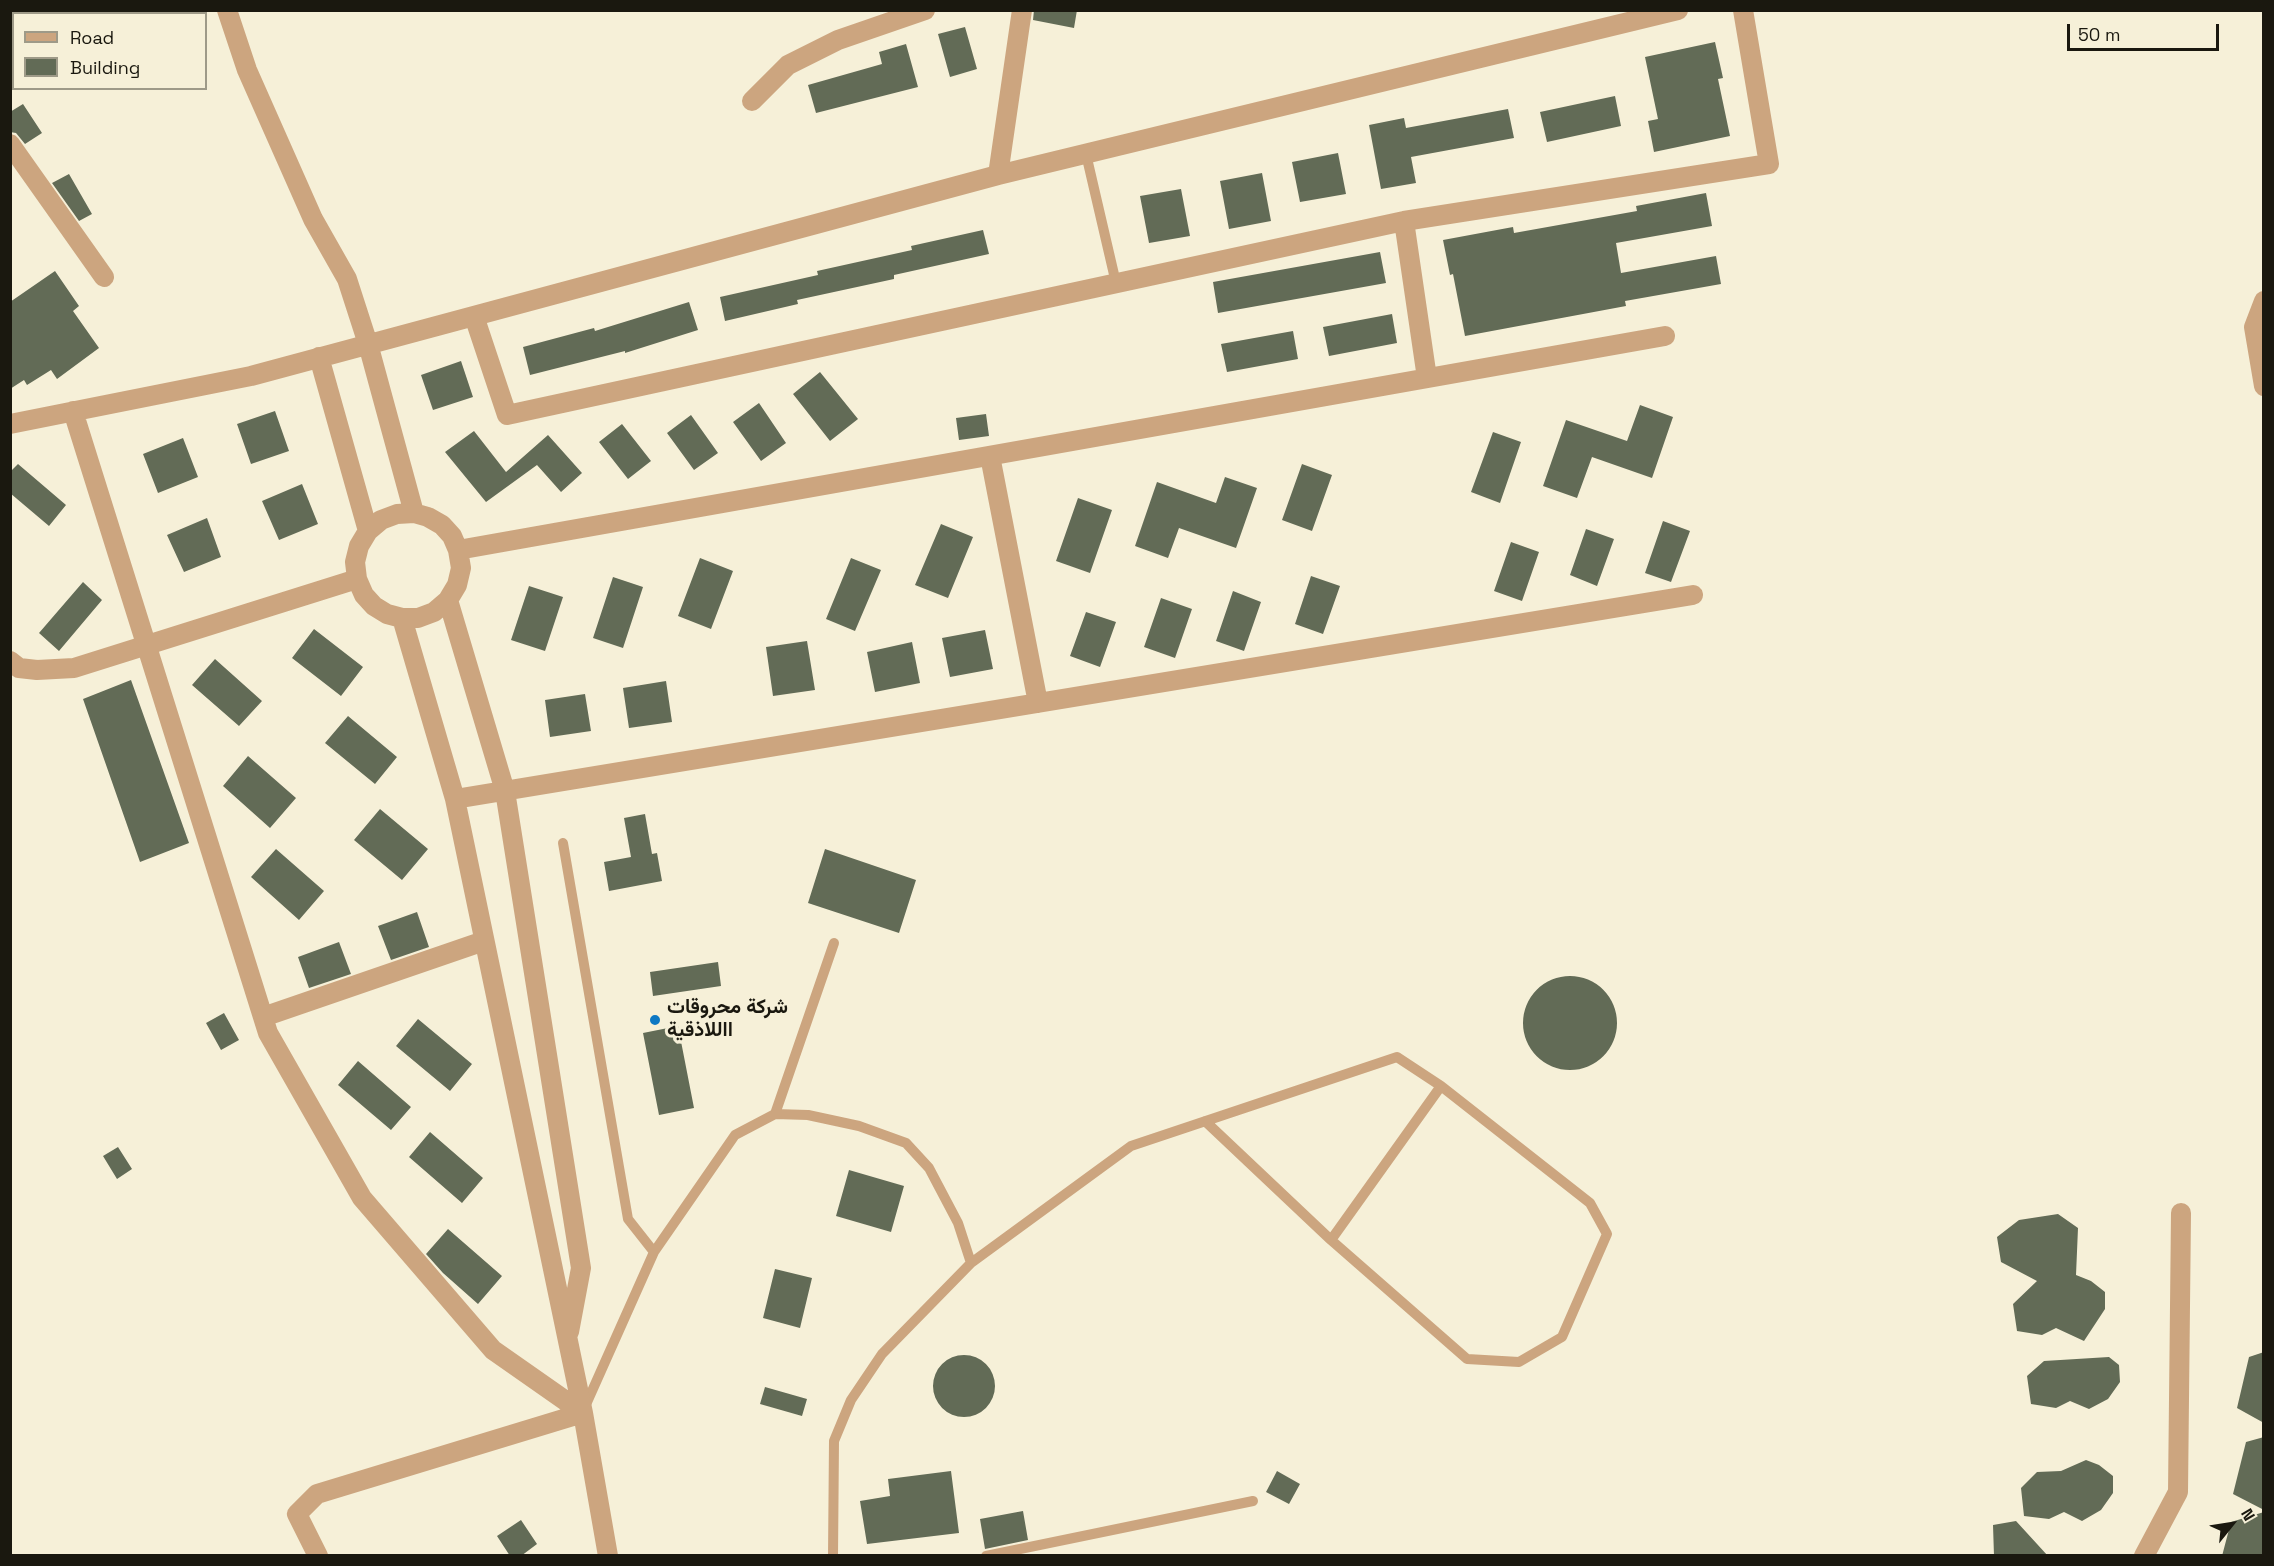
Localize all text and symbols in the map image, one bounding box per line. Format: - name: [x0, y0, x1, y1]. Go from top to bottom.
- legend: [12, 12, 207, 90]
- scale bar: [2070, 12, 2222, 50]
- text: 50 m: [2078, 23, 2120, 46]
- text: Road: [70, 26, 114, 49]
- text: Building: [70, 56, 140, 79]
- place label: شركة محروقات االلاذقية: [667, 996, 788, 1043]
- marker: شركة محروقات االلاذقية: [648, 1013, 662, 1027]
- north arrow: [2202, 1494, 2262, 1554]
- text: N: [2236, 1505, 2260, 1525]

